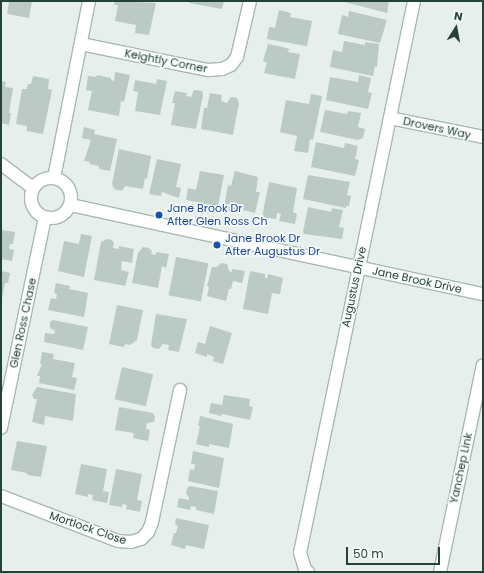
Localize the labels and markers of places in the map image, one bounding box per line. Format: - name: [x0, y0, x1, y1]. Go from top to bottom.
- place label: Jane Brook Dr After Glen Ross Ch: [167, 202, 268, 228]
- marker: Jane Brook Dr After Glen Ross Ch: [154, 210, 164, 220]
- place label: Jane Brook Dr After Augustus Dr: [225, 232, 320, 258]
- marker: Jane Brook Dr After Augustus Dr: [212, 240, 222, 250]

